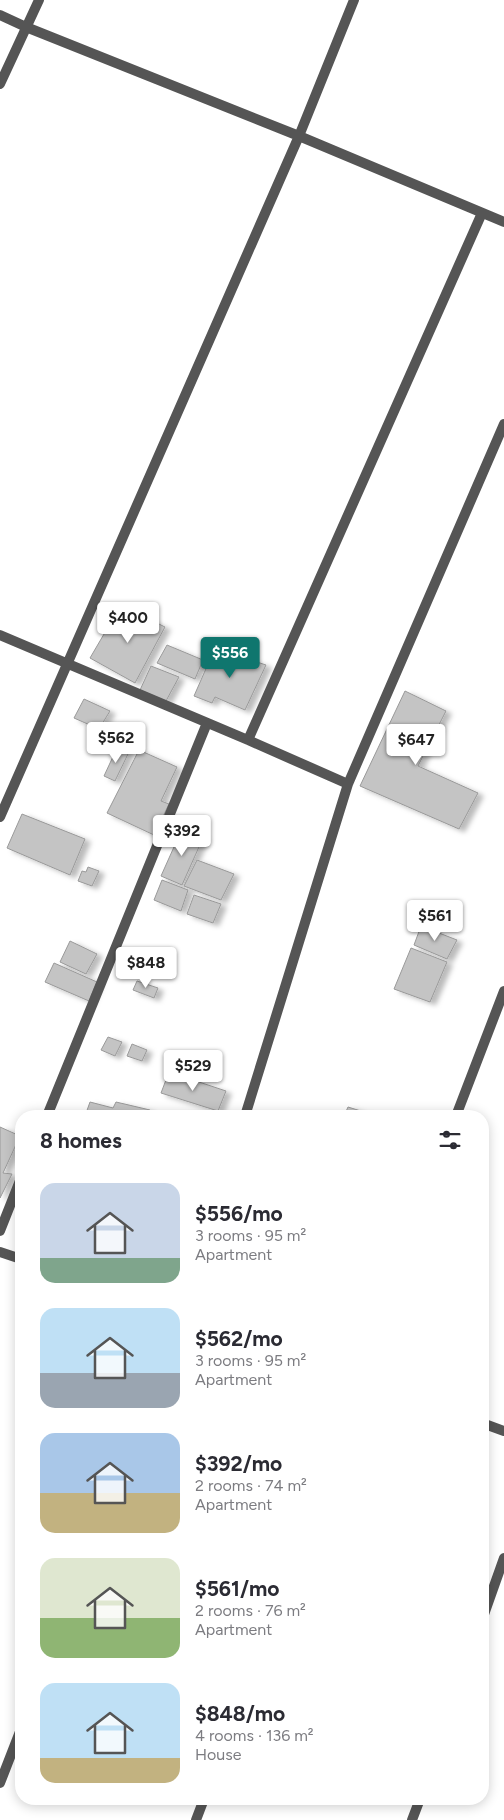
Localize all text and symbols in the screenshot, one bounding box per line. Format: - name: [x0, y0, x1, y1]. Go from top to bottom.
- pin: $400: [98, 602, 158, 644]
- text: $400: [108, 608, 148, 627]
- pin: $556: [200, 636, 260, 679]
- text: $556: [212, 643, 248, 662]
- pin: $562: [86, 722, 146, 764]
- pin: $647: [386, 724, 446, 766]
- text: $562: [98, 728, 134, 747]
- text: $647: [397, 730, 435, 749]
- pin: $392: [152, 814, 212, 857]
- text: $392: [164, 821, 200, 840]
- pin: $561: [405, 900, 465, 942]
- text: $561: [418, 906, 452, 925]
- pin: $848: [116, 946, 176, 989]
- text: $848: [127, 953, 165, 972]
- pin: $529: [163, 1050, 223, 1092]
- text: $529: [175, 1056, 211, 1075]
- icon: filters: [436, 1126, 464, 1154]
- text: 8 homes: [40, 1128, 122, 1153]
- text: $556/mo: [195, 1201, 283, 1226]
- icon: home: [80, 1203, 140, 1263]
- text: 3 rooms · 95 m²: [195, 1226, 306, 1245]
- text: Apartment: [195, 1245, 272, 1264]
- text: $562/mo: [195, 1326, 283, 1351]
- icon: home: [80, 1328, 140, 1388]
- text: 3 rooms · 95 m²: [195, 1351, 306, 1370]
- text: Apartment: [195, 1370, 272, 1389]
- text: $392/mo: [195, 1451, 282, 1476]
- icon: home: [80, 1453, 140, 1513]
- text: 2 rooms · 74 m²: [195, 1476, 307, 1495]
- text: Apartment: [195, 1495, 272, 1514]
- text: $561/mo: [195, 1576, 279, 1601]
- icon: home: [80, 1578, 140, 1638]
- text: 2 rooms · 76 m²: [195, 1601, 306, 1620]
- text: Apartment: [195, 1620, 272, 1639]
- text: $848/mo: [195, 1701, 285, 1726]
- icon: home: [80, 1703, 140, 1763]
- text: 4 rooms · 136 m²: [195, 1726, 314, 1745]
- text: House: [195, 1745, 241, 1764]

